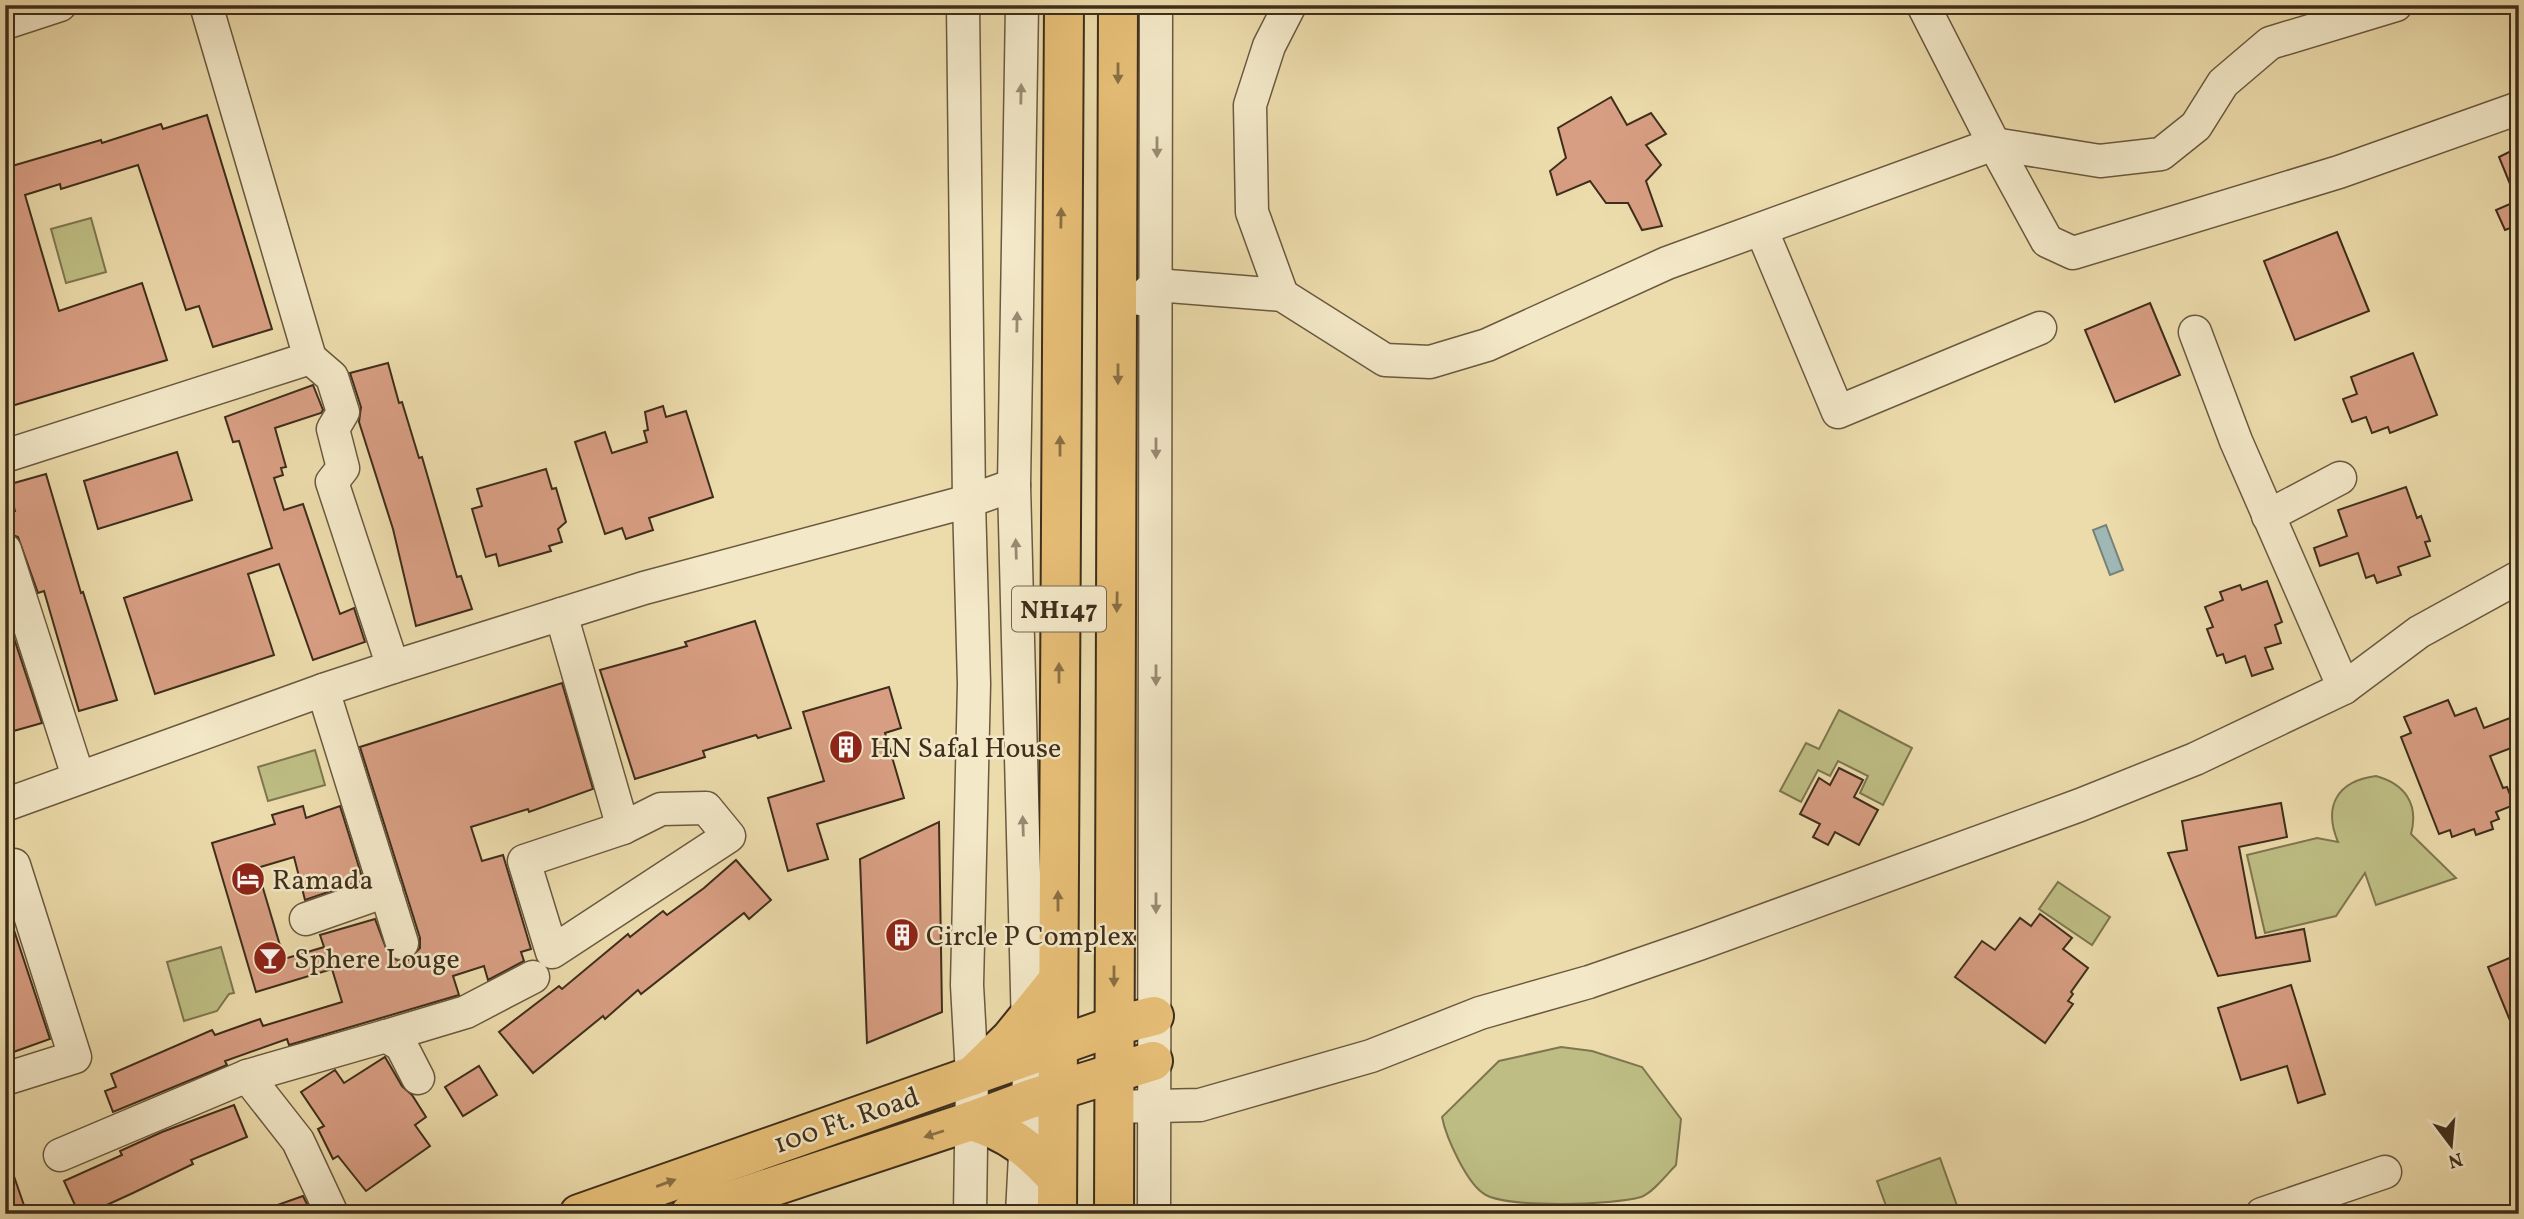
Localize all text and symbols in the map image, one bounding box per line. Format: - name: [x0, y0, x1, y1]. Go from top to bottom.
- one-way arrow: [1112, 63, 1124, 85]
- one-way arrow: [1015, 83, 1026, 105]
- one-way arrow: [1151, 136, 1163, 158]
- one-way arrow: [1055, 207, 1067, 229]
- one-way arrow: [1011, 311, 1023, 333]
- one-way arrow: [1112, 364, 1124, 386]
- one-way arrow: [1054, 434, 1066, 456]
- one-way arrow: [1150, 437, 1162, 459]
- one-way arrow: [1010, 538, 1022, 560]
- road number: NH147: [1012, 586, 1106, 632]
- one-way arrow: [1111, 591, 1123, 613]
- one-way arrow: [1053, 662, 1065, 684]
- one-way arrow: [1150, 665, 1162, 687]
- building icon: HN Safal House: [827, 728, 865, 766]
- place label: HN Safal House: [870, 730, 1061, 769]
- one-way arrow: [1018, 814, 1029, 836]
- hotel icon: Ramada: [229, 860, 267, 898]
- place label: Ramada: [272, 862, 374, 901]
- one-way arrow: [1052, 889, 1064, 911]
- one-way arrow: [1150, 892, 1162, 914]
- building icon: Circle P Complex: [883, 916, 921, 954]
- place label: Circle P Complex: [926, 918, 1135, 957]
- bar icon: Sphere Louge: [251, 939, 289, 977]
- place label: Sphere Louge: [294, 941, 460, 980]
- one-way arrow: [1108, 966, 1120, 988]
- street label: 100 Ft. Road: [769, 1078, 925, 1164]
- north arrow: [2416, 1110, 2486, 1180]
- one-way arrow: [923, 1129, 944, 1140]
- text: N: [2445, 1145, 2465, 1174]
- one-way arrow: [656, 1177, 677, 1188]

